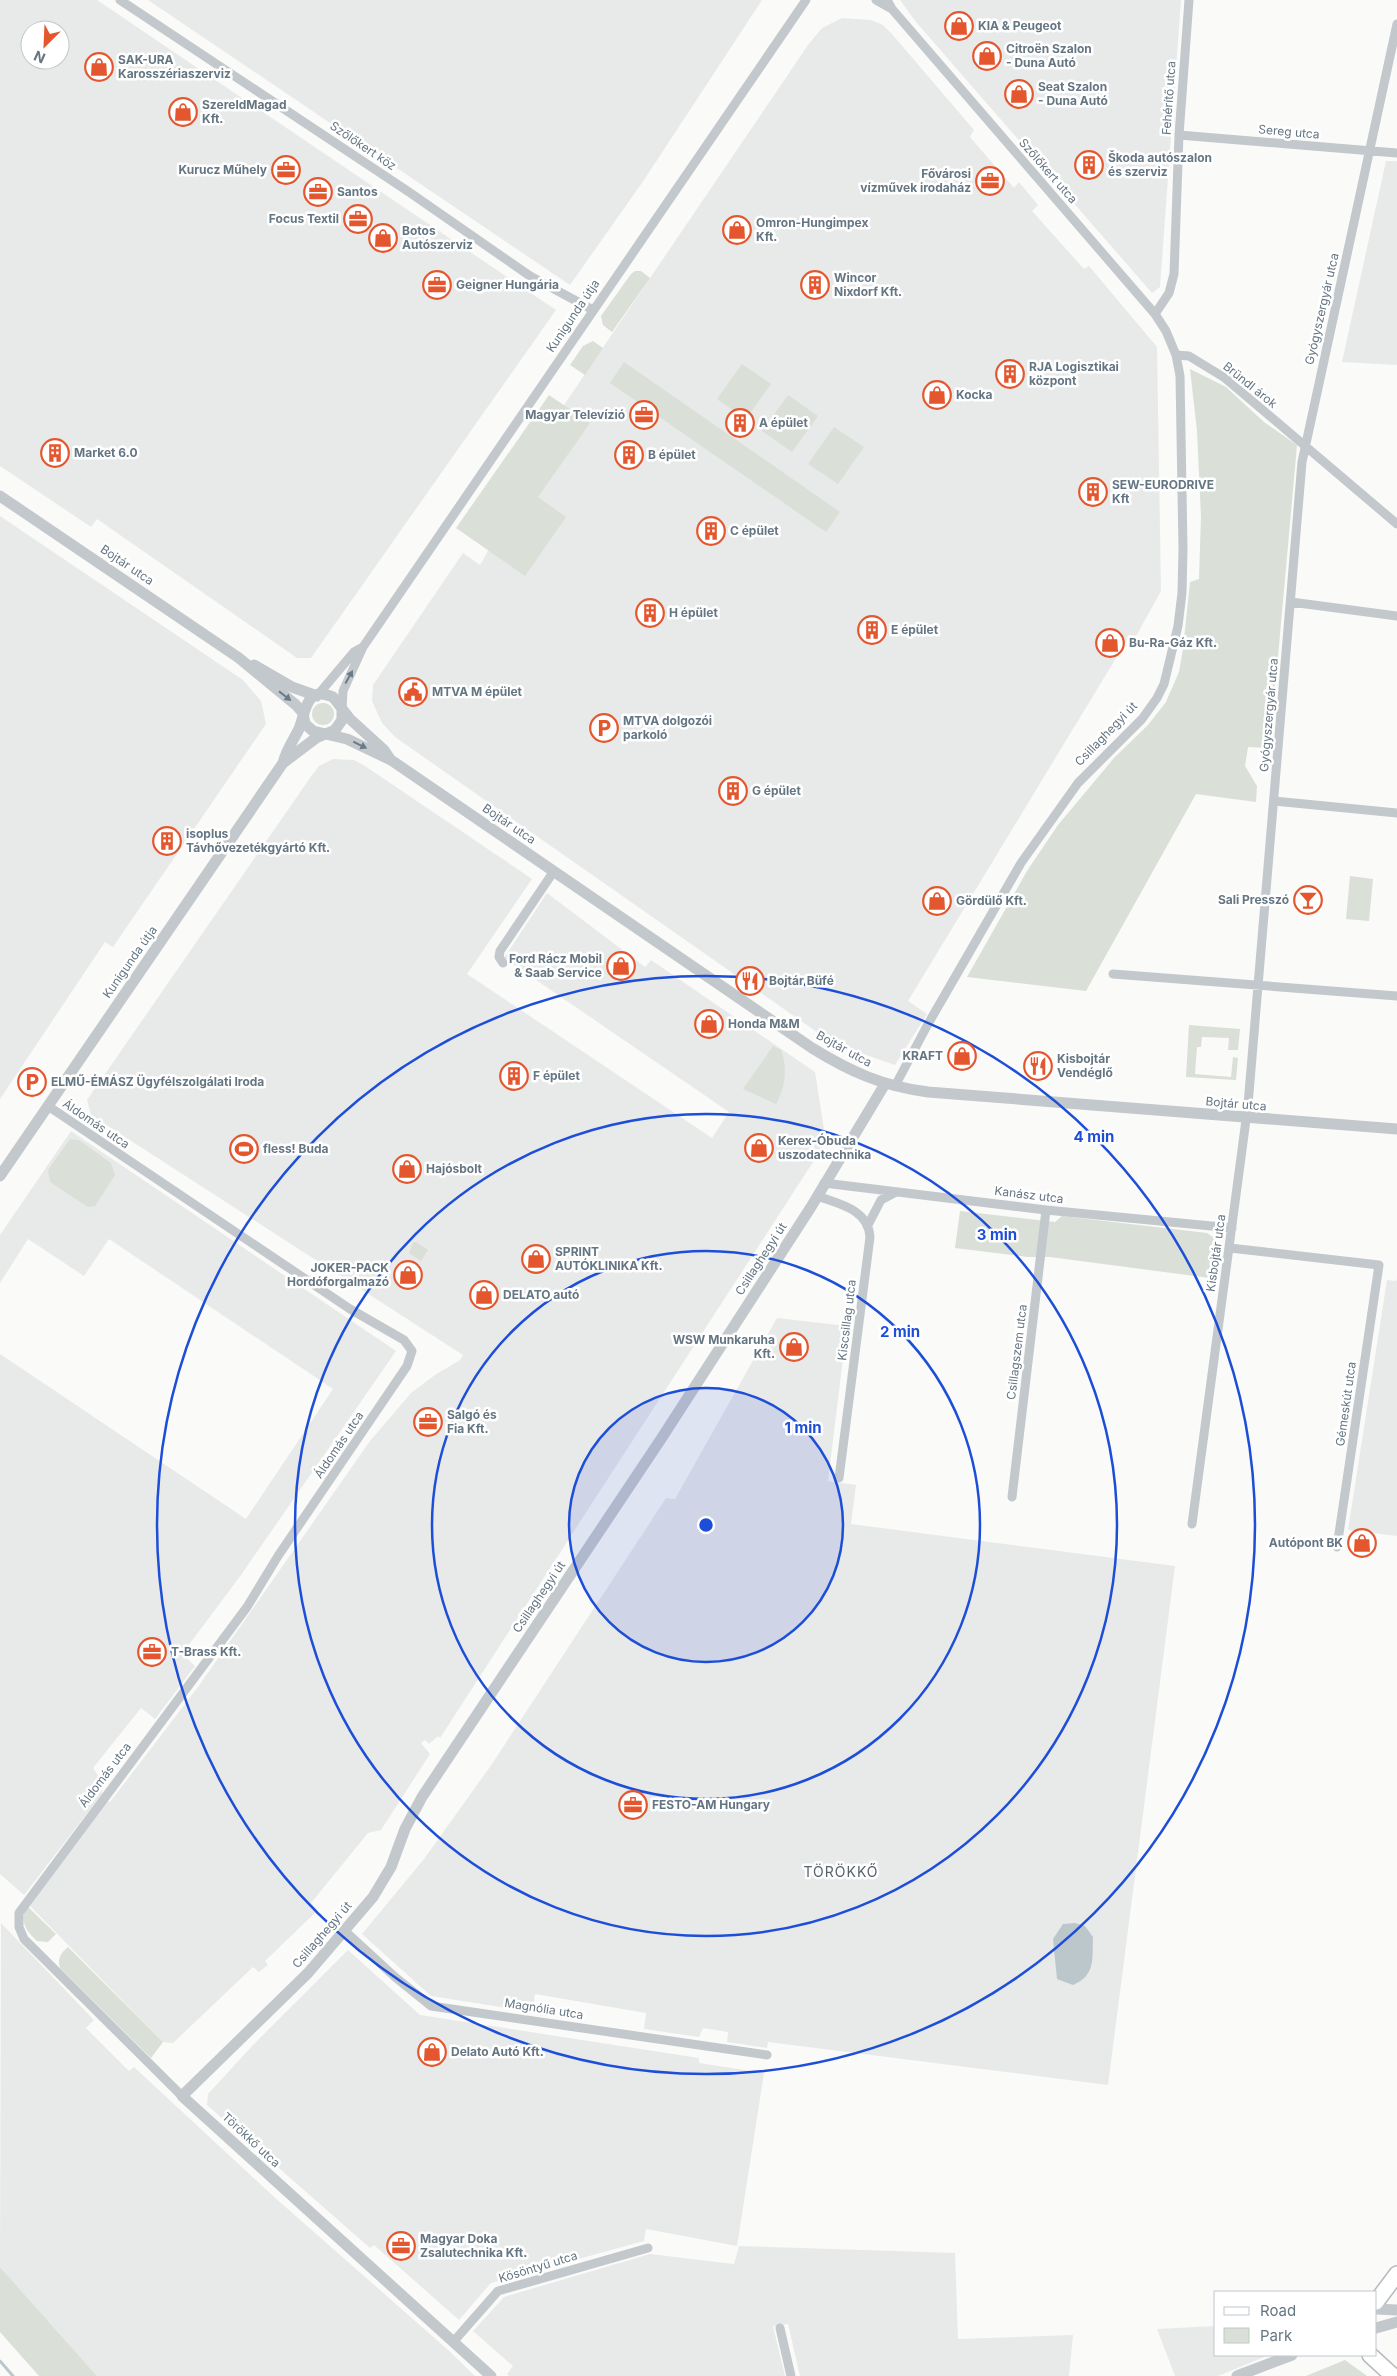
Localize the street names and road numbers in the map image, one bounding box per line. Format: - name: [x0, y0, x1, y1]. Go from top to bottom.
- street label: Fehérítő utca: [1158, 60, 1179, 136]
- street label: Szőlőkert köz: [327, 118, 399, 173]
- street label: Sereg utca: [1258, 121, 1320, 142]
- street label: Szőlőkert utca: [1016, 135, 1081, 206]
- street label: Gyógyszergyár utca: [1301, 252, 1342, 366]
- street label: Kunigunda útja: [543, 276, 602, 355]
- street label: Bründl árok: [1220, 358, 1281, 411]
- street label: Bojtár utca: [98, 541, 157, 588]
- street label: Gyógyszergyár utca: [1256, 657, 1281, 772]
- street label: Csillaghegyi út: [1071, 698, 1140, 769]
- street label: Bojtár utca: [480, 800, 539, 847]
- street label: Kunigunda útja: [99, 923, 160, 1001]
- street label: Bojtár utca: [814, 1027, 875, 1070]
- street label: Bojtár utca: [1205, 1093, 1267, 1114]
- street label: Áldomás utca: [60, 1096, 133, 1151]
- street label: Kanász utca: [994, 1183, 1065, 1206]
- street label: Kisbojtár utca: [1203, 1213, 1228, 1293]
- street label: Csillaghegyi út: [732, 1220, 790, 1298]
- street label: Kiscsillag utca: [834, 1279, 859, 1361]
- street label: Csillagszem utca: [1003, 1303, 1030, 1401]
- street label: Gémeskút utca: [1332, 1361, 1359, 1447]
- street label: Áldomás utca: [311, 1408, 366, 1481]
- street label: Csillaghegyi út: [509, 1558, 568, 1635]
- street label: Áldomás utca: [75, 1739, 134, 1810]
- street label: Csillaghegyi út: [289, 1898, 355, 1971]
- street label: Magnólia utca: [504, 1995, 585, 2022]
- street label: Törökkő utca: [219, 2109, 283, 2170]
- street label: Kösöntyű utca: [497, 2247, 579, 2286]

